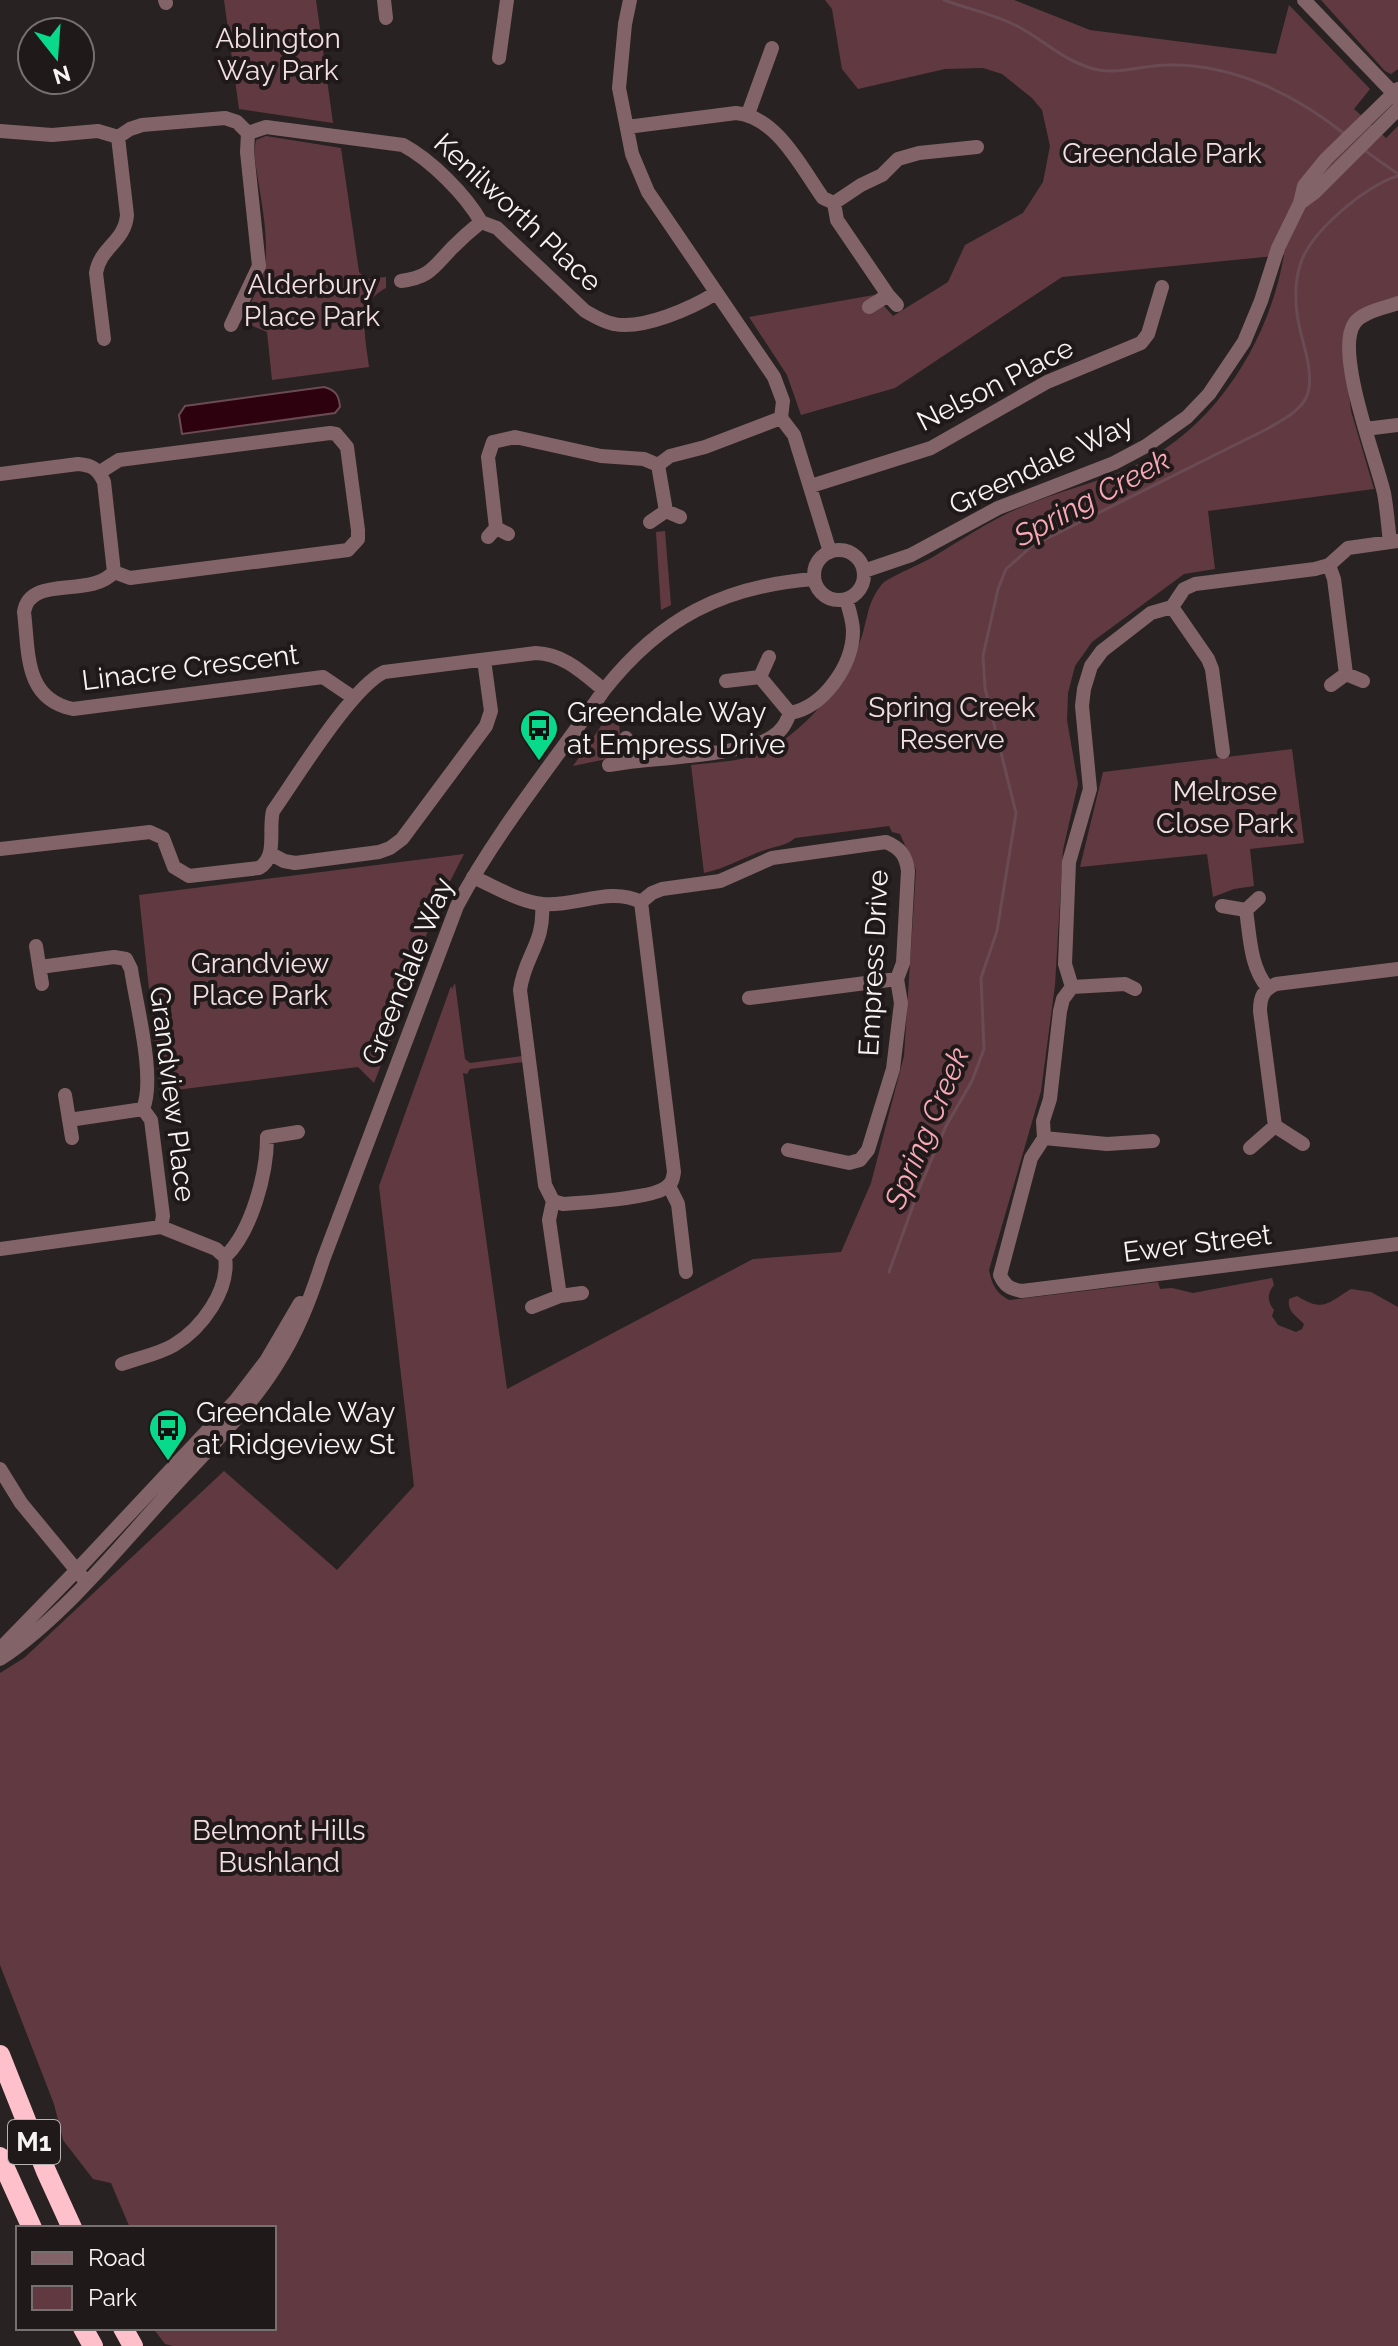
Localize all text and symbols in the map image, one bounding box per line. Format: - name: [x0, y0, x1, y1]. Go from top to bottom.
- north arrow: [16, 16, 96, 96]
- park label: Ablington Way Park: [215, 22, 341, 87]
- text: N: [50, 60, 74, 90]
- street label: Kenilworth Place: [427, 126, 608, 298]
- park label: Greendale Park: [1062, 137, 1262, 170]
- park label: Alderbury Place Park: [244, 268, 380, 333]
- street label: Nelson Place: [912, 331, 1079, 438]
- street label: Greendale Way: [944, 407, 1139, 522]
- water label: Spring Creek: [1007, 442, 1176, 554]
- street label: Linacre Crescent: [80, 638, 301, 697]
- park label: Spring Creek Reserve: [868, 691, 1036, 756]
- place label: Greendale Way at Empress Drive: [567, 696, 785, 761]
- bus stop icon: Greendale Way at Empress Drive: [518, 707, 560, 762]
- park label: Melrose Close Park: [1156, 775, 1294, 840]
- street label: Empress Drive: [852, 869, 895, 1057]
- street label: Greendale Way: [355, 873, 460, 1070]
- park label: Grandview Place Park: [191, 947, 330, 1012]
- street label: Grandview Place: [143, 984, 202, 1204]
- water label: Spring Creek: [876, 1042, 976, 1215]
- street label: Ewer Street: [1121, 1218, 1274, 1269]
- place label: Greendale Way at Ridgeview St: [196, 1396, 396, 1461]
- bus stop icon: Greendale Way at Ridgeview St: [147, 1407, 189, 1462]
- park label: Belmont Hills Bushland: [192, 1814, 366, 1879]
- road number: M1: [8, 2120, 60, 2164]
- legend: [16, 2226, 276, 2330]
- text: Road: [88, 2243, 146, 2272]
- text: Park: [88, 2283, 137, 2312]

